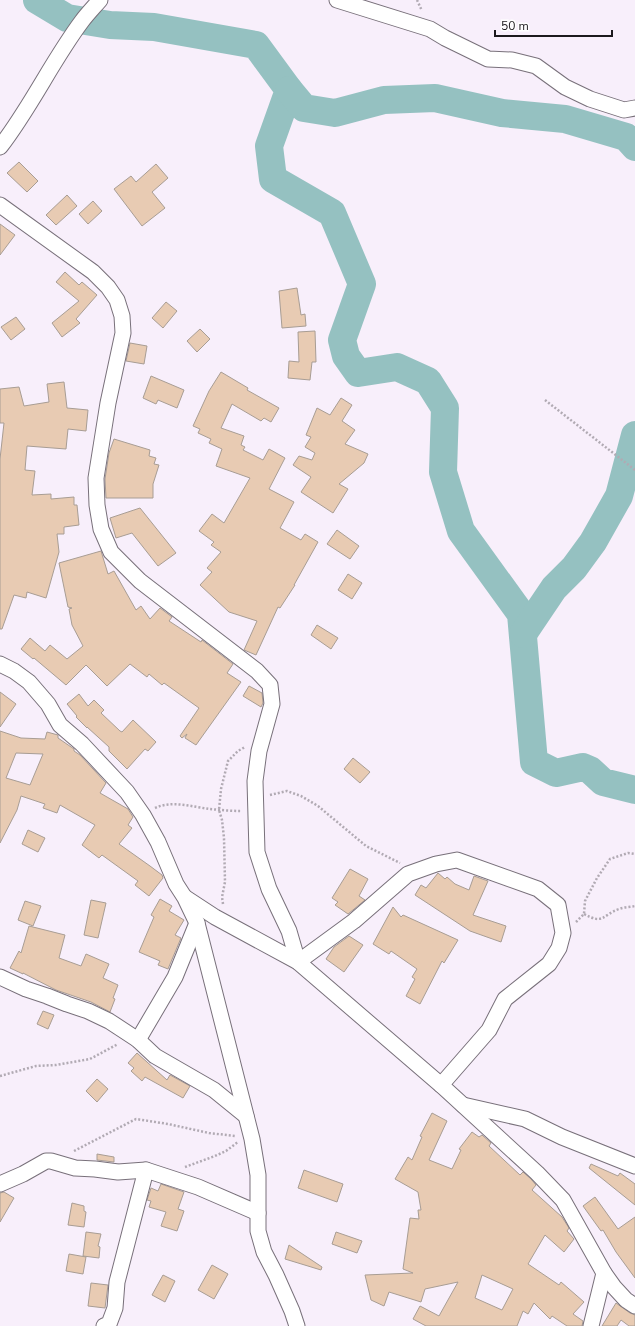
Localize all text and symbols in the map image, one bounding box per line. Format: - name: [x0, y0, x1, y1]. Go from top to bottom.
- scale bar: [495, 12, 612, 38]
- text: 50 m: [501, 18, 529, 34]

